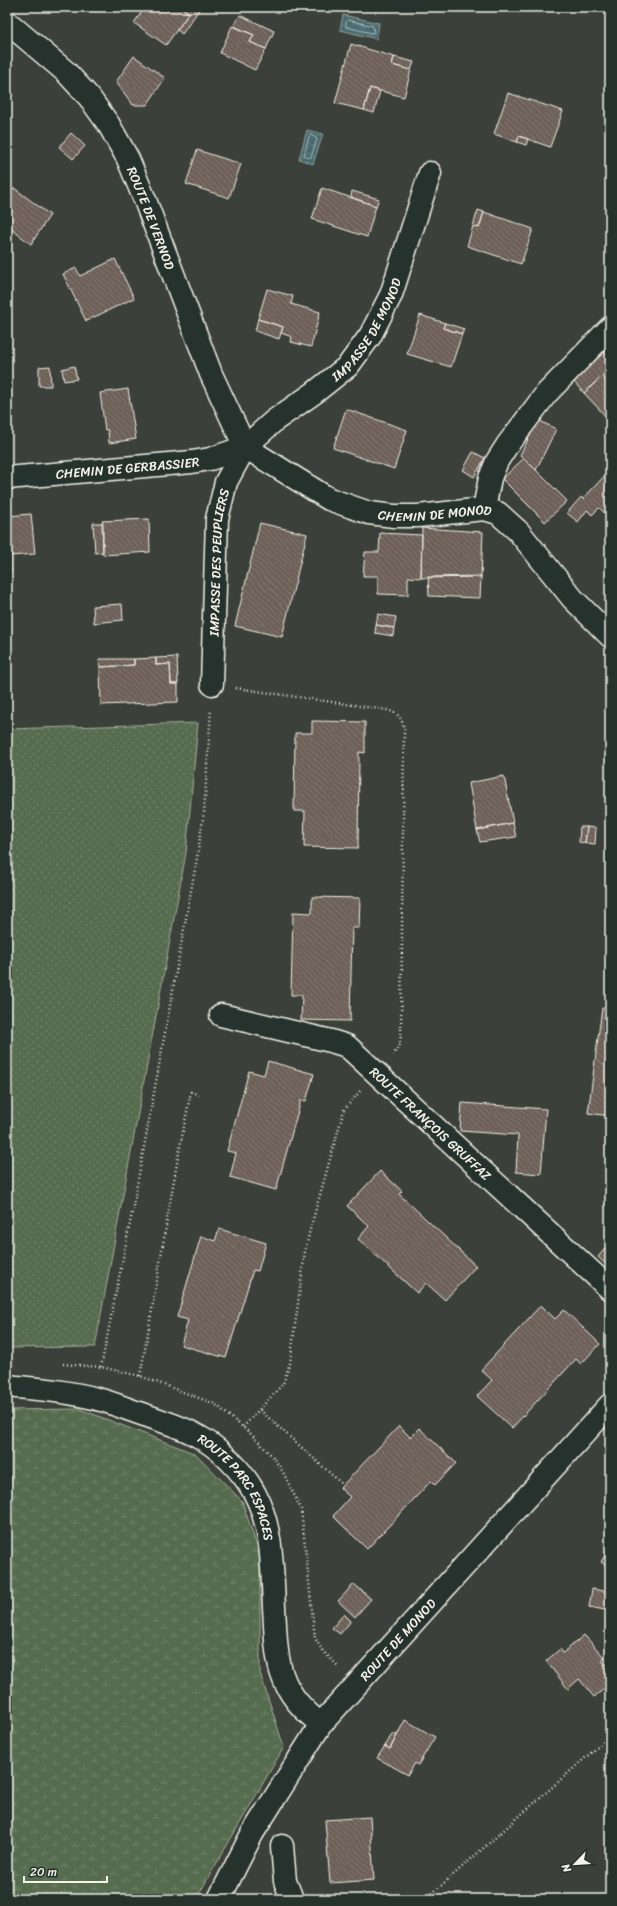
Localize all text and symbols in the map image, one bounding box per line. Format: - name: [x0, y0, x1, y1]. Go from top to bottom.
- street label: ROUTE DE VERNOD: [120, 163, 181, 273]
- street label: IMPASSE DE MONOD: [325, 275, 408, 388]
- street label: CHEMIN DE GERBASSIER: [55, 450, 201, 486]
- street label: IMPASSE DES PEUPLIERS: [202, 486, 236, 638]
- street label: CHEMIN DE MONOD: [377, 498, 495, 528]
- street label: ROUTE FRANÇOIS GRUFFAZ: [364, 1061, 497, 1187]
- street label: ROUTE PARC ESPACES: [193, 1427, 280, 1542]
- street label: ROUTE DE MONOD: [354, 1593, 442, 1686]
- north arrow: [555, 1844, 595, 1884]
- scale bar: [24, 1858, 107, 1884]
- text: N: [556, 1860, 577, 1876]
- text: 20 m: [30, 1861, 57, 1883]

